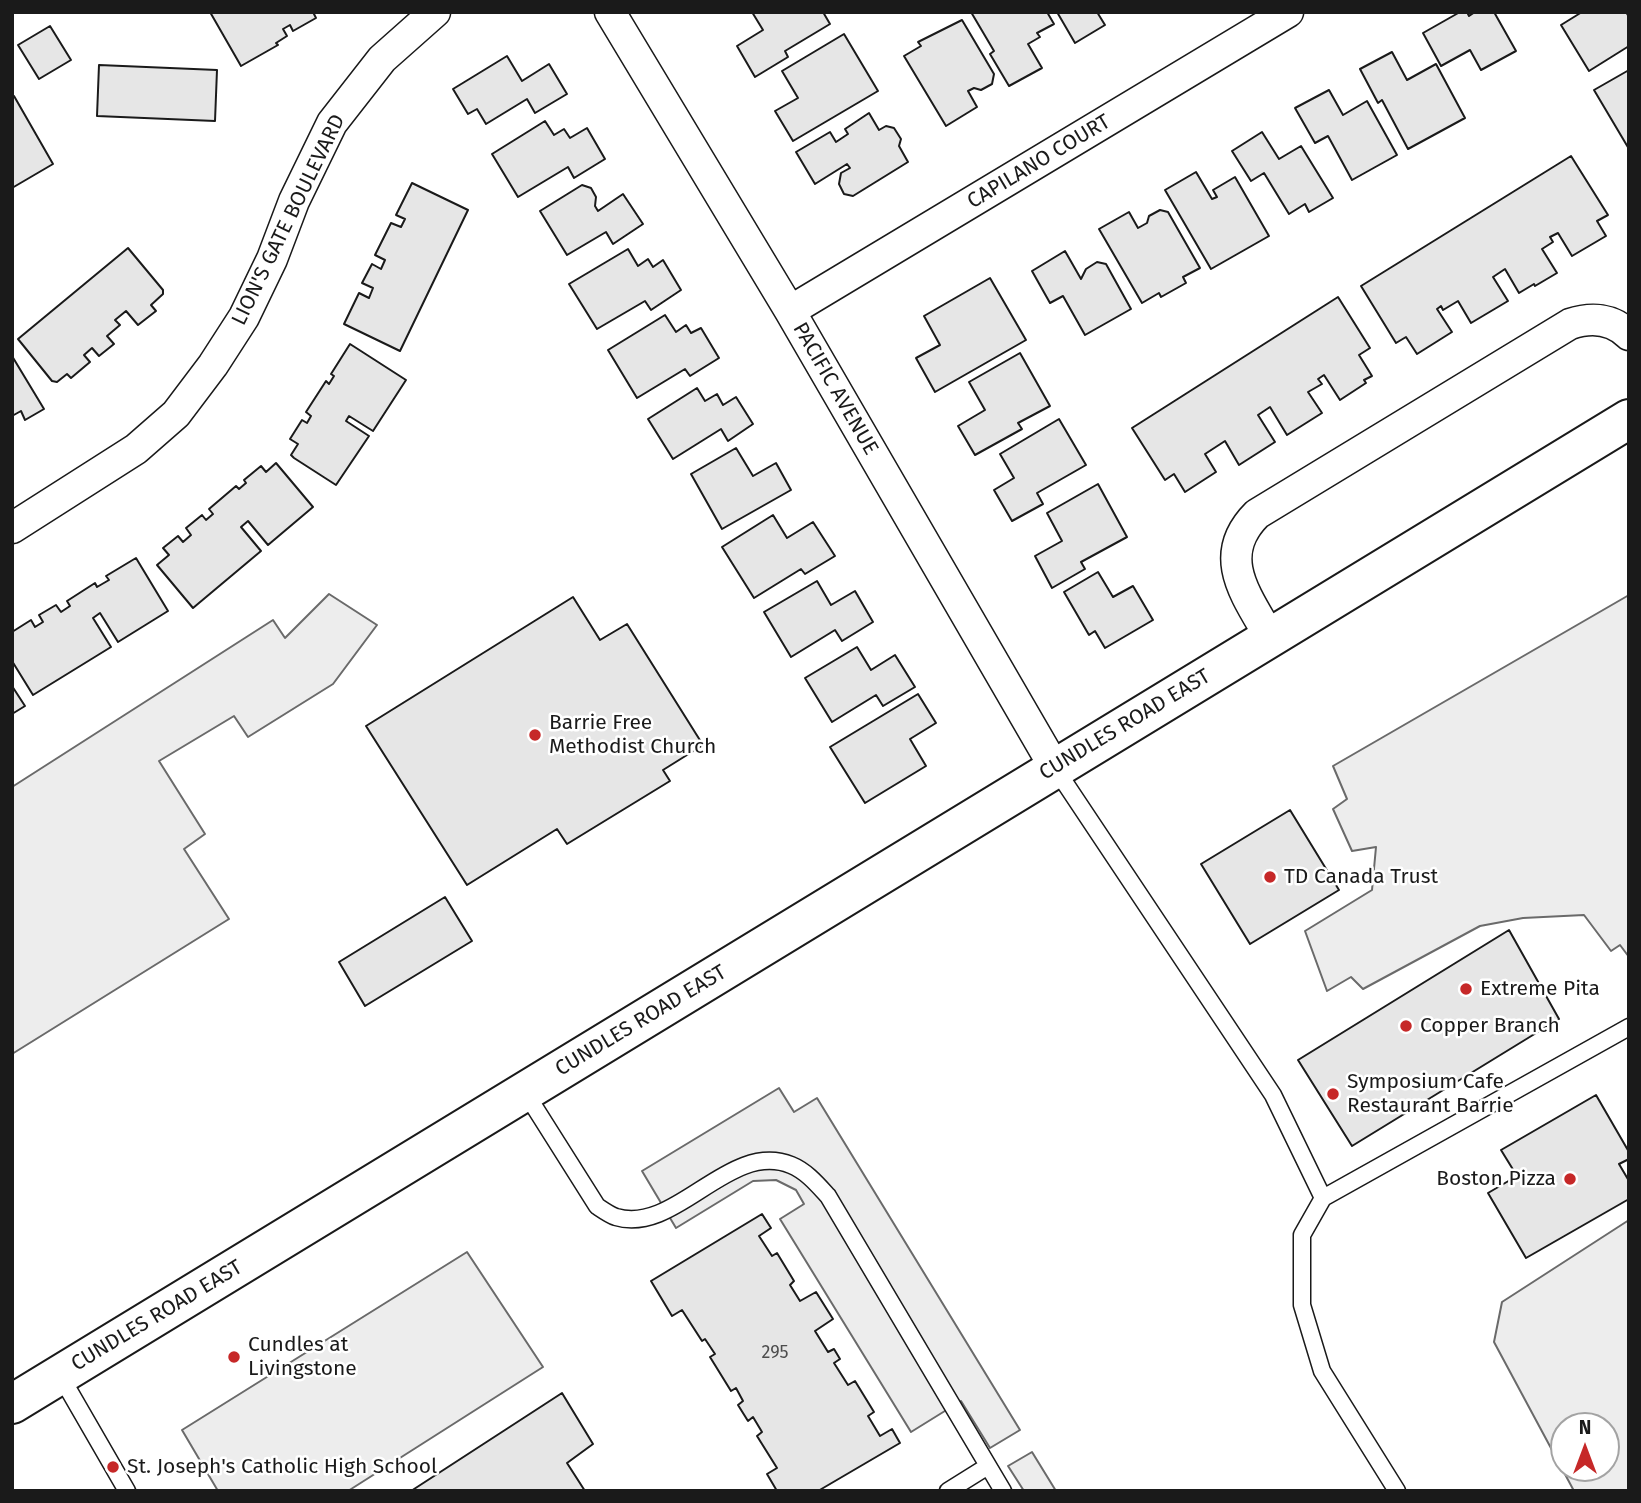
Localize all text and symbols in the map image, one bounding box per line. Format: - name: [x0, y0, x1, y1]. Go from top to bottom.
- street label: CAPILANO COURT: [963, 109, 1115, 215]
- street label: LION'S GATE BOULEVARD: [227, 110, 351, 330]
- street label: PACIFIC AVENUE: [787, 318, 883, 460]
- street label: CUNDLES ROAD EAST: [1035, 664, 1215, 786]
- place label: Barrie Free Methodist Church: [549, 710, 716, 760]
- marker: Barrie Free Methodist Church: [527, 727, 543, 743]
- place label: TD Canada Trust: [1284, 864, 1438, 890]
- marker: TD Canada Trust: [1262, 869, 1278, 885]
- street label: CUNDLES ROAD EAST: [551, 960, 731, 1082]
- place label: Extreme Pita: [1480, 976, 1600, 1002]
- marker: Extreme Pita: [1458, 981, 1474, 997]
- place label: Copper Branch: [1420, 1013, 1560, 1039]
- marker: Copper Branch: [1398, 1018, 1414, 1034]
- place label: Symposium Cafe Restaurant Barrie: [1347, 1069, 1514, 1119]
- marker: Symposium Cafe Restaurant Barrie: [1325, 1086, 1341, 1102]
- place label: Boston Pizza: [1436, 1166, 1556, 1192]
- marker: Boston Pizza: [1562, 1171, 1578, 1187]
- street label: CUNDLES ROAD EAST: [67, 1255, 247, 1377]
- place label: Cundles at Livingstone: [248, 1332, 357, 1382]
- house number: 295: [761, 1342, 789, 1364]
- marker: Cundles at Livingstone: [226, 1349, 242, 1365]
- north arrow: [1550, 1412, 1620, 1482]
- text: N: [1579, 1416, 1591, 1439]
- place label: St. Joseph's Catholic High School: [127, 1454, 437, 1480]
- marker: St. Joseph's Catholic High School: [105, 1459, 121, 1475]

